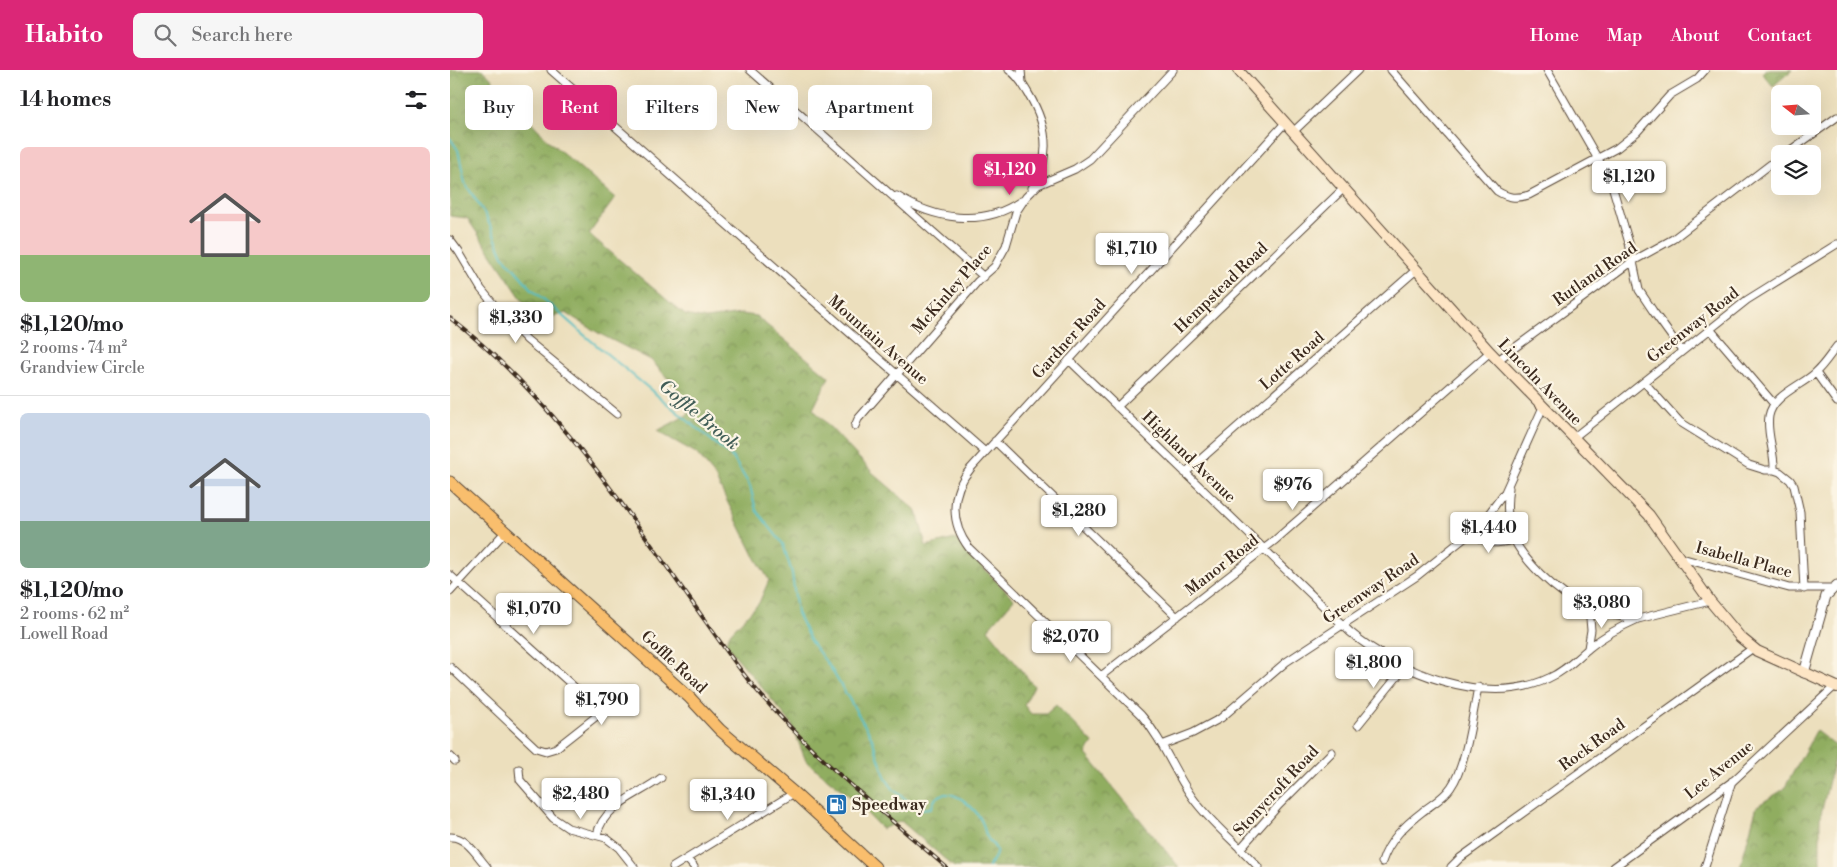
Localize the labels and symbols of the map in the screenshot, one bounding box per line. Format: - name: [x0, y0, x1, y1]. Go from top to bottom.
- north arrow: [1771, 85, 1821, 135]
- pin: $1,120: [969, 154, 1051, 196]
- pin: $1,120: [1588, 160, 1670, 203]
- pin: $1,710: [1091, 232, 1173, 275]
- street label: Hempstead Road: [1170, 238, 1272, 338]
- street label: Rutland Road: [1549, 238, 1641, 310]
- street label: McKinley Place: [908, 240, 996, 338]
- street label: Greenway Road: [1643, 283, 1743, 367]
- street label: Mountain Avenue: [824, 291, 932, 389]
- street label: Gardner Road: [1028, 295, 1110, 383]
- pin: $1,330: [475, 302, 557, 344]
- street label: Lotte Road: [1256, 327, 1328, 395]
- street label: Lincoln Avenue: [1494, 334, 1586, 430]
- water label: Goffle Brook: [654, 374, 744, 456]
- street label: Highland Avenue: [1138, 407, 1240, 507]
- pin: $976: [1263, 468, 1323, 511]
- pin: $1,280: [1038, 494, 1120, 537]
- pin: $1,440: [1448, 512, 1530, 554]
- street label: Manor Road: [1181, 530, 1263, 600]
- street label: Isabella Place: [1694, 538, 1794, 582]
- street label: Greenway Road: [1319, 550, 1423, 628]
- pin: $3,080: [1561, 586, 1643, 629]
- pin: $1,070: [493, 592, 575, 635]
- pin: $2,070: [1030, 620, 1112, 663]
- street label: Goffle Road: [637, 626, 711, 698]
- pin: $1,800: [1333, 646, 1415, 689]
- pin: $1,790: [561, 684, 643, 726]
- street label: Rock Road: [1555, 714, 1629, 776]
- street label: Lee Avenue: [1681, 736, 1757, 804]
- street label: Stonycroft Road: [1229, 742, 1323, 840]
- pin: $2,480: [540, 778, 622, 820]
- pin: $1,340: [687, 778, 769, 821]
- fuel station icon: Speedway: [824, 793, 848, 817]
- place label: Speedway: [852, 795, 927, 815]

